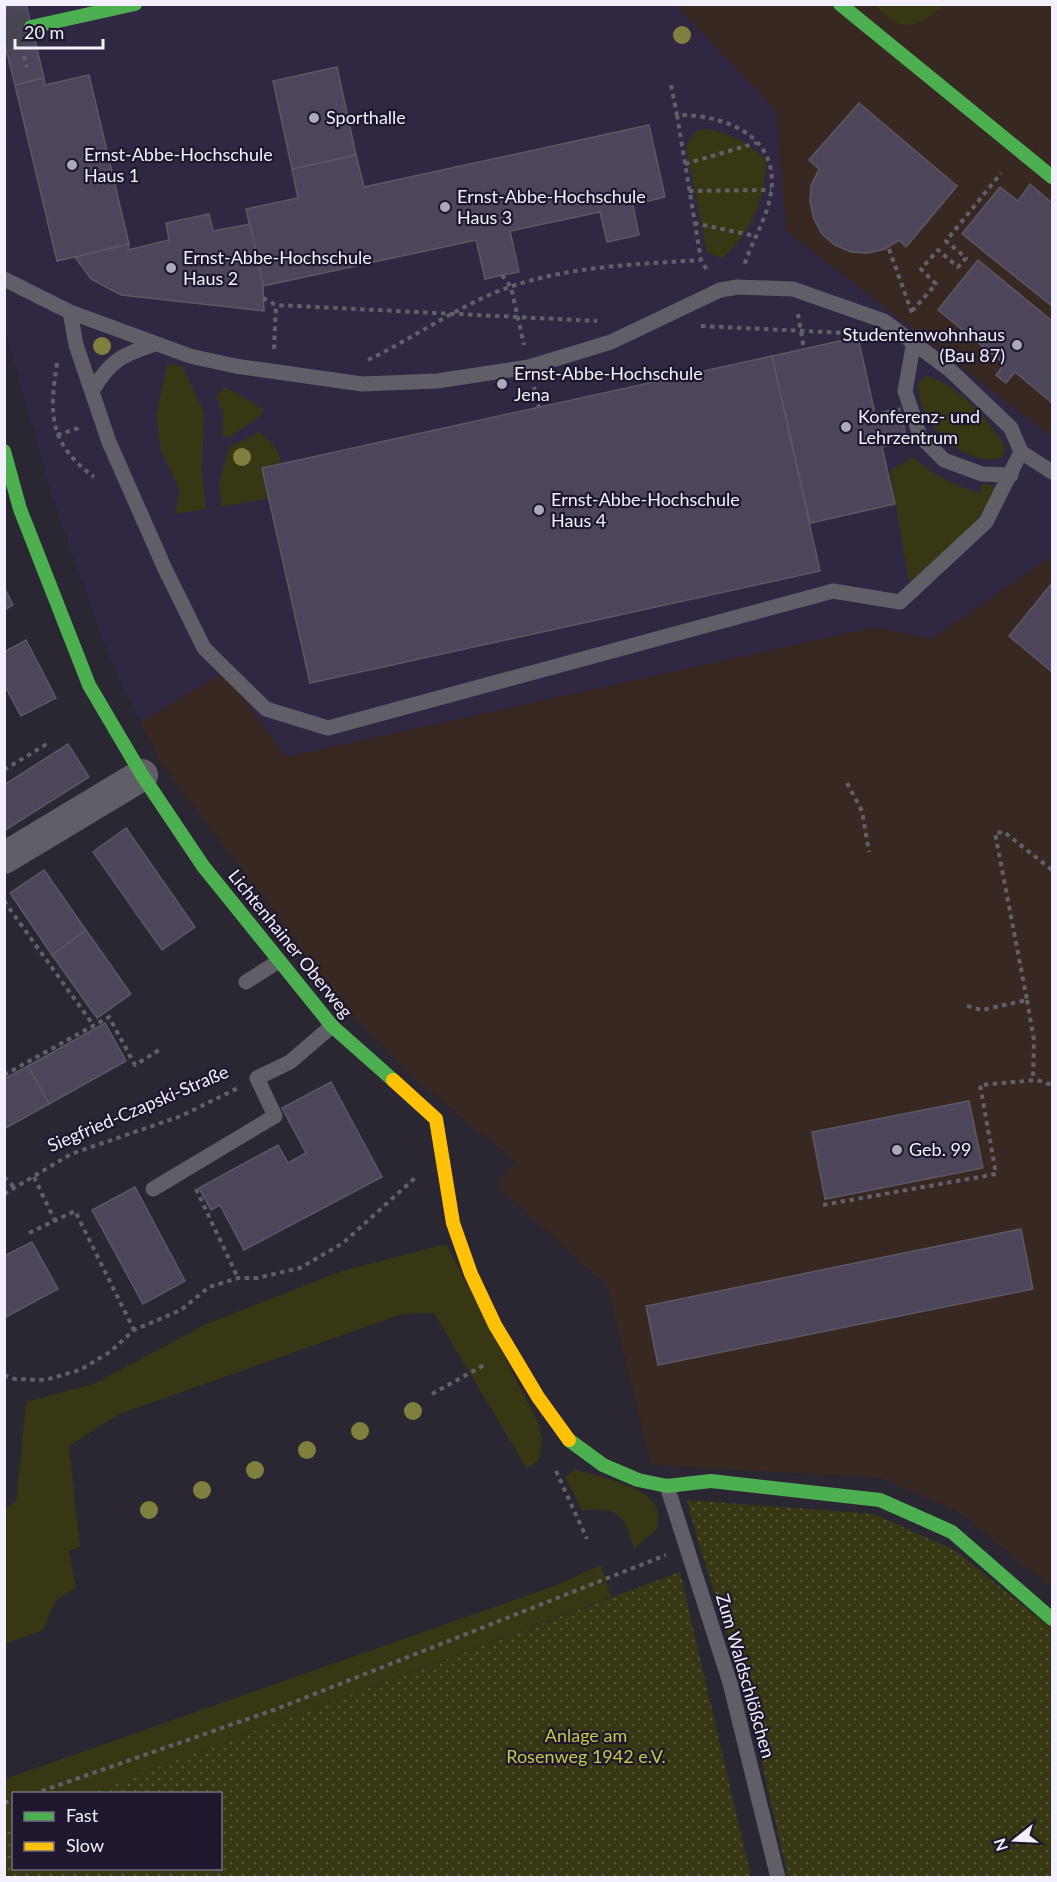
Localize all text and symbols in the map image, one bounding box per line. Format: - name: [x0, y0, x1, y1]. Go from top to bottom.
- scale bar: [15, 12, 104, 50]
- text: 20 m: [24, 21, 64, 43]
- place label: Sporthalle: [326, 106, 406, 128]
- marker: Sporthalle: [307, 111, 321, 125]
- place label: Ernst-Abbe-Hochschule Haus 1: [84, 143, 273, 186]
- marker: Ernst-Abbe-Hochschule Haus 1: [65, 158, 79, 172]
- place label: Ernst-Abbe-Hochschule Haus 3: [457, 185, 646, 228]
- marker: Ernst-Abbe-Hochschule Haus 3: [438, 200, 452, 214]
- place label: Ernst-Abbe-Hochschule Haus 2: [183, 246, 372, 289]
- marker: Ernst-Abbe-Hochschule Haus 2: [164, 261, 178, 275]
- place label: Studentenwohnhaus (Bau 87): [843, 323, 1005, 366]
- marker: Studentenwohnhaus (Bau 87): [1010, 338, 1024, 352]
- place label: Ernst-Abbe-Hochschule Jena: [514, 362, 703, 405]
- marker: Ernst-Abbe-Hochschule Jena: [495, 377, 509, 391]
- place label: Konferenz- und Lehrzentrum: [858, 405, 980, 448]
- marker: Konferenz- und Lehrzentrum: [839, 420, 853, 434]
- place label: Ernst-Abbe-Hochschule Haus 4: [551, 488, 740, 531]
- marker: Ernst-Abbe-Hochschule Haus 4: [532, 503, 546, 517]
- street label: Lichtenhainer Oberweg: [224, 865, 358, 1022]
- street label: Siegfried-Czapski-Straße: [44, 1060, 231, 1156]
- place label: Geb. 99: [909, 1138, 971, 1160]
- marker: Geb. 99: [890, 1143, 904, 1157]
- street label: Zum Waldschlößchen: [712, 1591, 780, 1760]
- park label: Anlage am Rosenweg 1942 e.V.: [506, 1724, 666, 1767]
- legend: [12, 1792, 222, 1870]
- text: Fast: [66, 1804, 99, 1826]
- north arrow: [985, 1810, 1045, 1870]
- text: Slow: [66, 1834, 104, 1856]
- text: N: [989, 1836, 1011, 1854]

